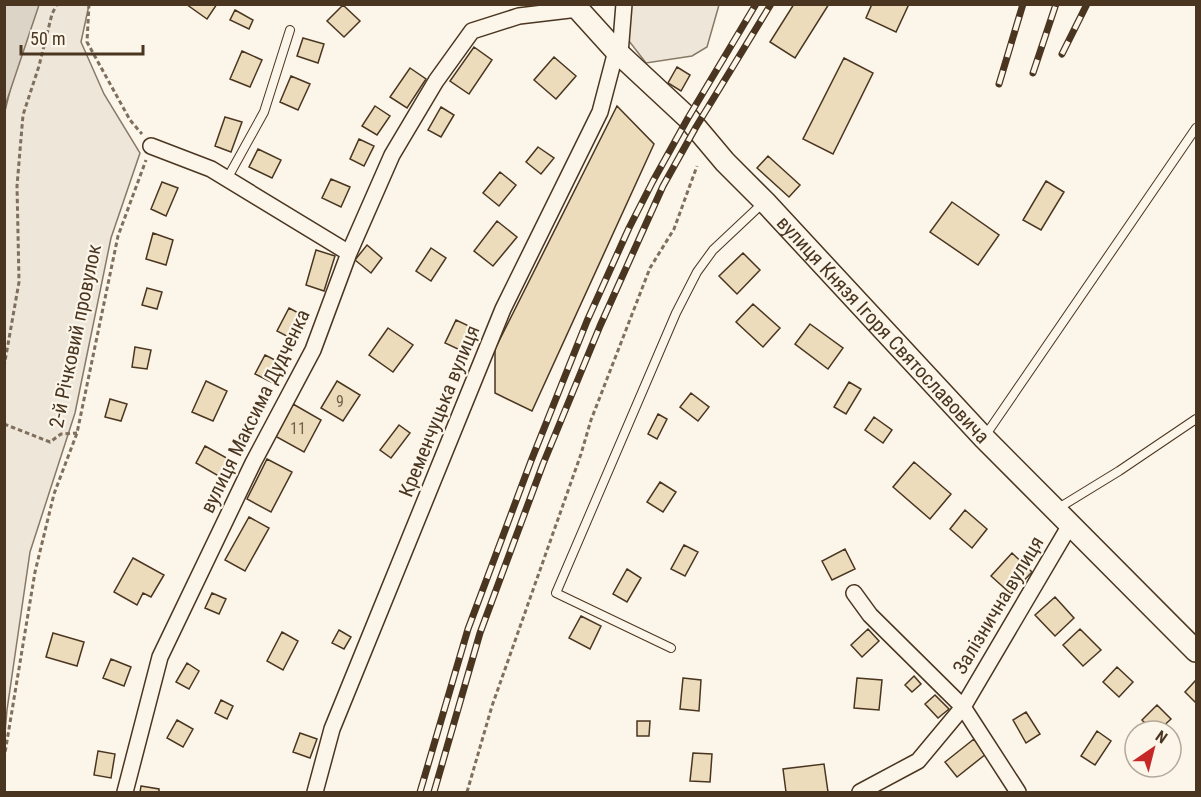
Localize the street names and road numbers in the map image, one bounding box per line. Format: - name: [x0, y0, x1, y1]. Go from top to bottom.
- street label: вулиця Князя Ігоря Святославовича: [772, 211, 995, 448]
- street label: 2-й Річковий провулок: [44, 242, 106, 430]
- street label: вулиця Максима Дудченка: [195, 305, 315, 517]
- street label: Кременчуцька вулиця: [394, 322, 484, 500]
- street label: Залізнична вулиця: [947, 532, 1049, 678]

